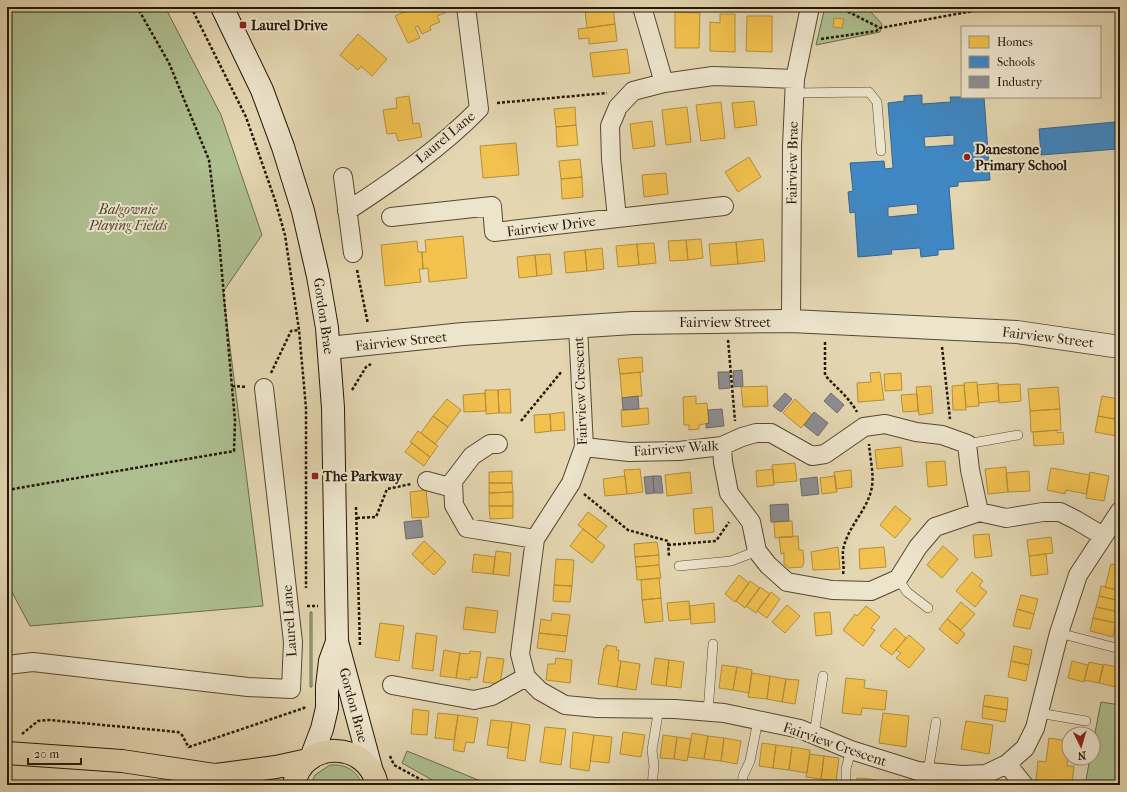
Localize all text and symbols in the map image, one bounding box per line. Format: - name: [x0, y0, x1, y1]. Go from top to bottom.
- place label: Laurel Drive: [251, 17, 328, 34]
- marker: Laurel Drive: [238, 20, 248, 30]
- legend: [961, 26, 1101, 98]
- text: Homes: [997, 35, 1033, 49]
- text: Schools: [997, 55, 1036, 69]
- text: Industry: [997, 75, 1043, 89]
- street label: Laurel Lane: [412, 108, 479, 167]
- street label: Fairview Brae: [783, 121, 802, 205]
- place label: Danestone Primary School: [975, 141, 1067, 174]
- marker: Danestone Primary School: [962, 152, 972, 162]
- park label: Balgownie Playing Fields: [88, 201, 168, 234]
- street label: Fairview Drive: [506, 213, 597, 240]
- street label: Gordon Brae: [310, 277, 337, 355]
- street label: Fairview Street: [679, 314, 771, 331]
- street label: Fairview Street: [1001, 323, 1095, 352]
- street label: Fairview Street: [354, 328, 448, 355]
- street label: Fairview Crescent: [570, 336, 591, 446]
- street label: Fairview Walk: [633, 437, 720, 460]
- place label: The Parkway: [322, 468, 404, 485]
- marker: The Parkway: [310, 471, 320, 481]
- street label: Laurel Lane: [278, 584, 301, 658]
- street label: Gordon Brae: [335, 666, 372, 745]
- street label: Fairview Crescent: [781, 719, 889, 770]
- north arrow: [1061, 726, 1101, 766]
- scale bar: [28, 740, 81, 766]
- text: 20 m: [34, 747, 59, 761]
- text: N: [1076, 749, 1087, 762]

